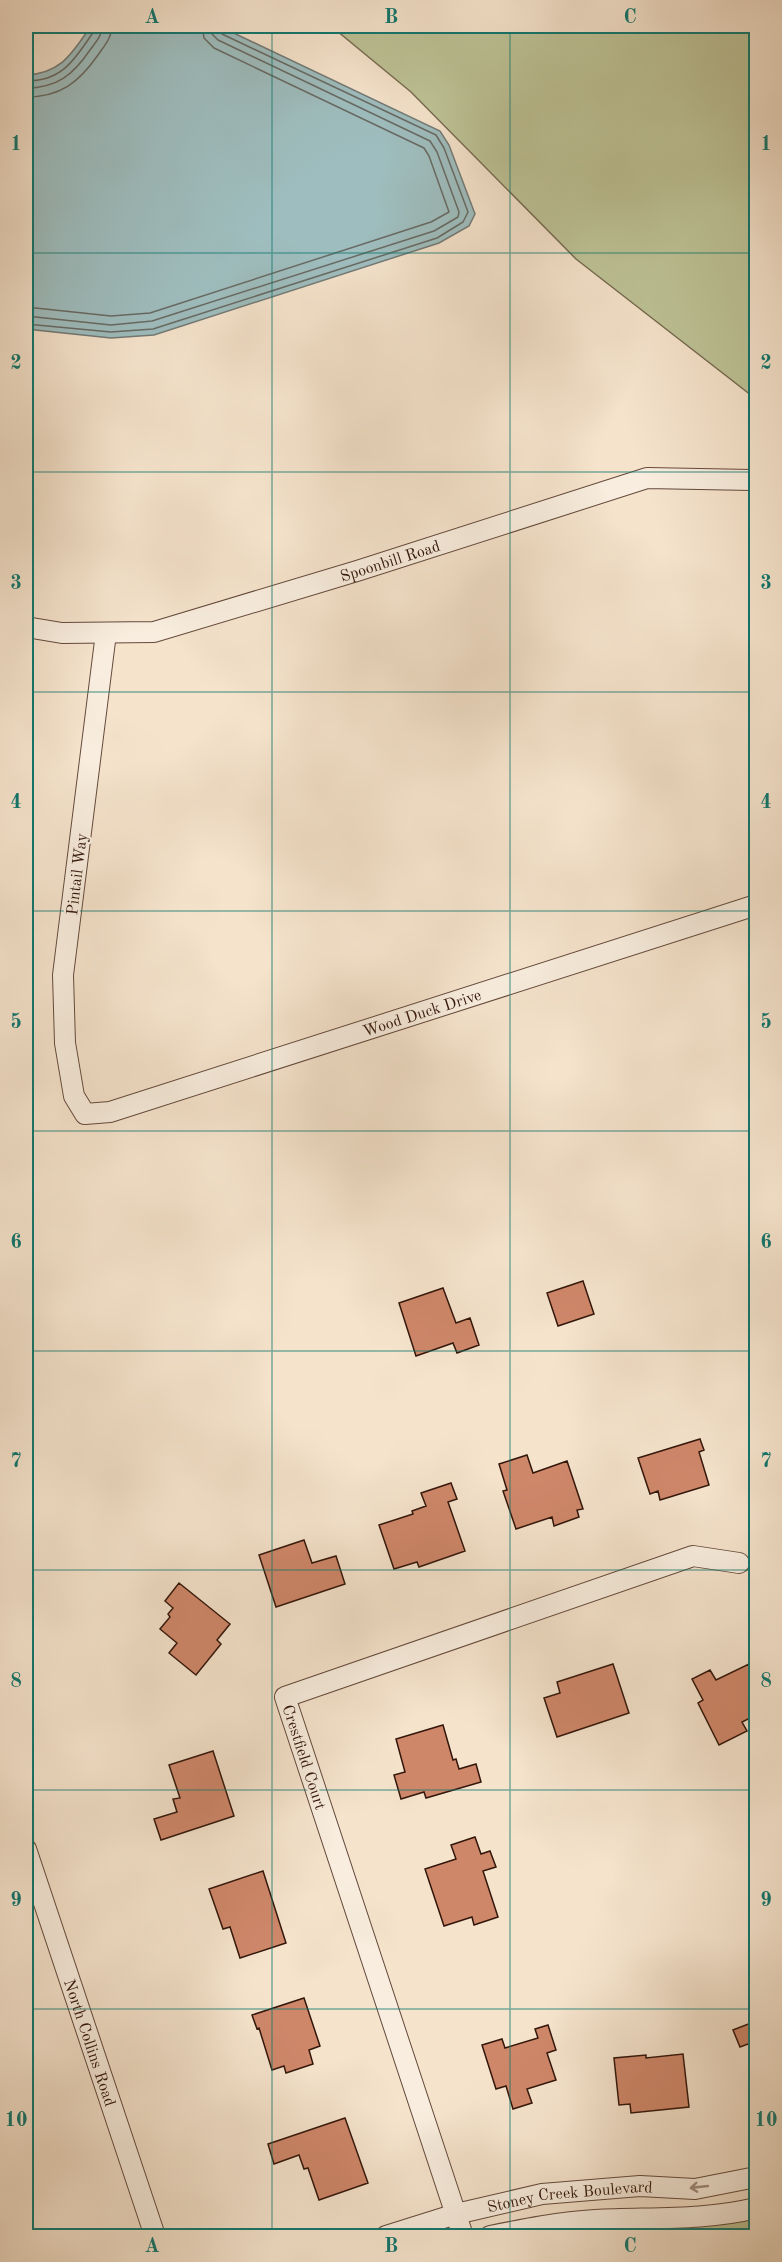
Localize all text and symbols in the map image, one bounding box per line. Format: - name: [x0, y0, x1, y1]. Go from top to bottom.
- text: A: [144, 8, 160, 28]
- text: B: [384, 8, 398, 28]
- text: C: [623, 8, 637, 28]
- text: 1: [10, 135, 22, 155]
- text: 1: [760, 135, 772, 155]
- text: 2: [10, 354, 22, 374]
- text: 2: [760, 354, 772, 374]
- street label: Spoonbill Road: [339, 539, 442, 586]
- text: 3: [10, 574, 22, 594]
- text: 3: [760, 574, 772, 594]
- text: 4: [10, 793, 22, 813]
- text: 4: [760, 793, 772, 813]
- street label: Pintail Way: [65, 832, 91, 916]
- street label: Wood Duck Drive: [361, 988, 484, 1040]
- text: 5: [10, 1012, 22, 1033]
- text: 5: [760, 1012, 772, 1033]
- text: 6: [10, 1233, 22, 1253]
- text: 6: [760, 1233, 772, 1253]
- text: 7: [10, 1452, 22, 1472]
- text: 7: [760, 1452, 772, 1472]
- text: 8: [10, 1672, 22, 1692]
- text: 8: [760, 1672, 772, 1692]
- street label: Crestfield Court: [279, 1703, 328, 1813]
- text: 9: [10, 1891, 22, 1911]
- text: 9: [760, 1891, 772, 1911]
- street label: North Collins Road: [60, 1978, 117, 2109]
- text: 10: [4, 2111, 28, 2131]
- text: 10: [754, 2111, 778, 2131]
- street label: Stoney Creek Boulevard: [486, 2180, 653, 2217]
- one-way arrow: [690, 2182, 710, 2193]
- text: A: [144, 2237, 160, 2257]
- text: B: [384, 2237, 398, 2257]
- text: C: [623, 2237, 637, 2257]

